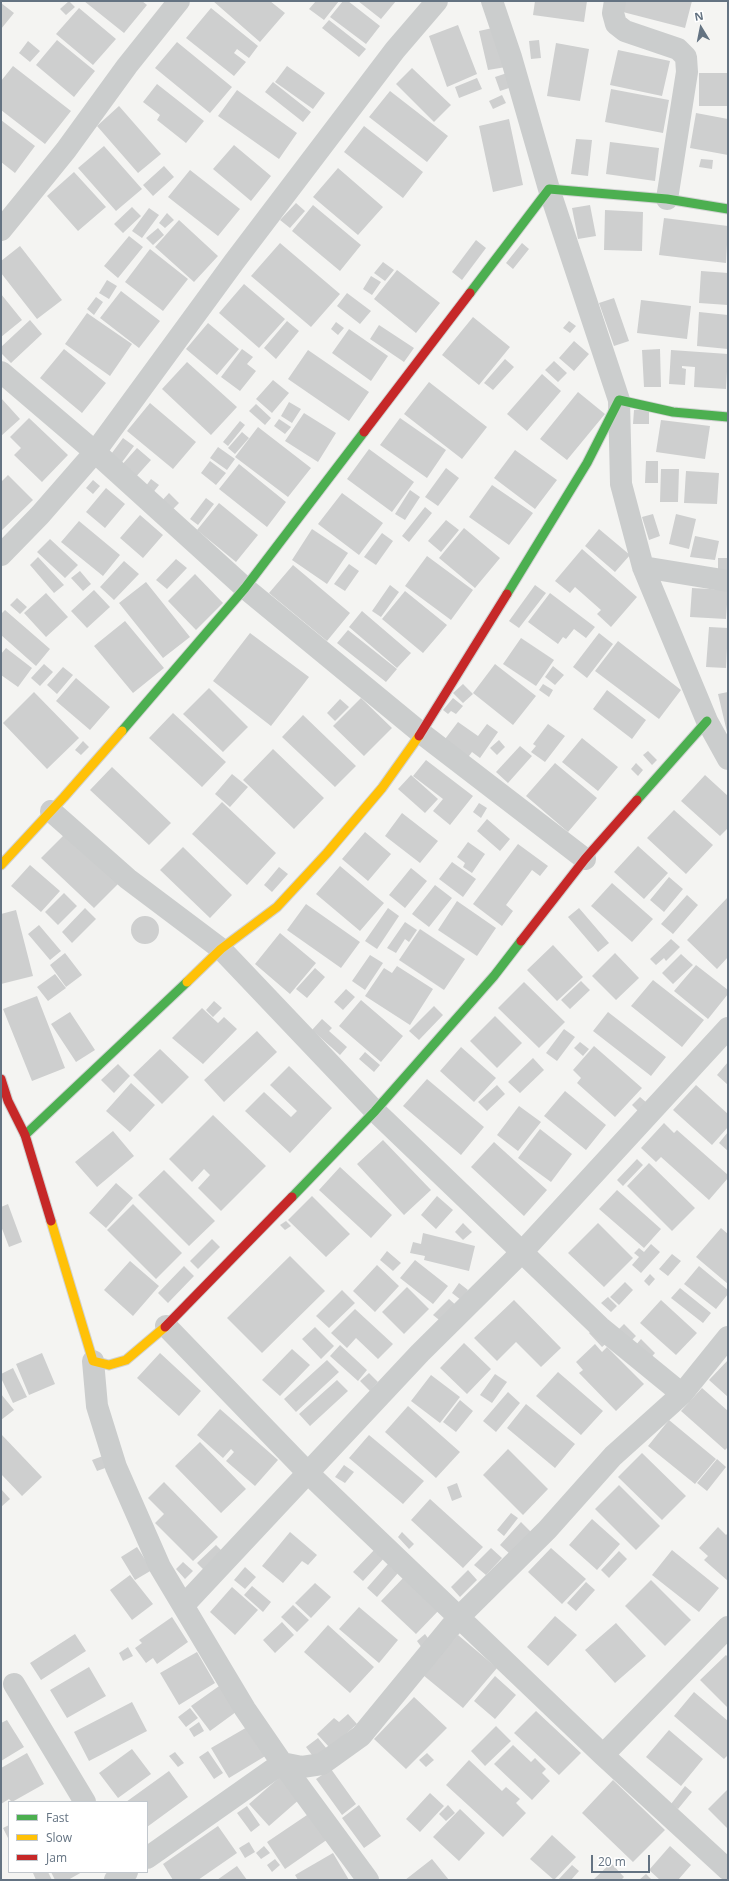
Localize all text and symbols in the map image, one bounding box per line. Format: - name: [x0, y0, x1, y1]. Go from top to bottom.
- north arrow: [681, 8, 721, 48]
- text: N: [693, 8, 705, 24]
- legend: [8, 1801, 148, 1873]
- text: Fast: [46, 1809, 69, 1826]
- text: Slow: [46, 1829, 72, 1846]
- scale bar: [593, 1847, 652, 1873]
- text: Jam: [46, 1849, 67, 1866]
- text: 20 m: [598, 1853, 626, 1870]

